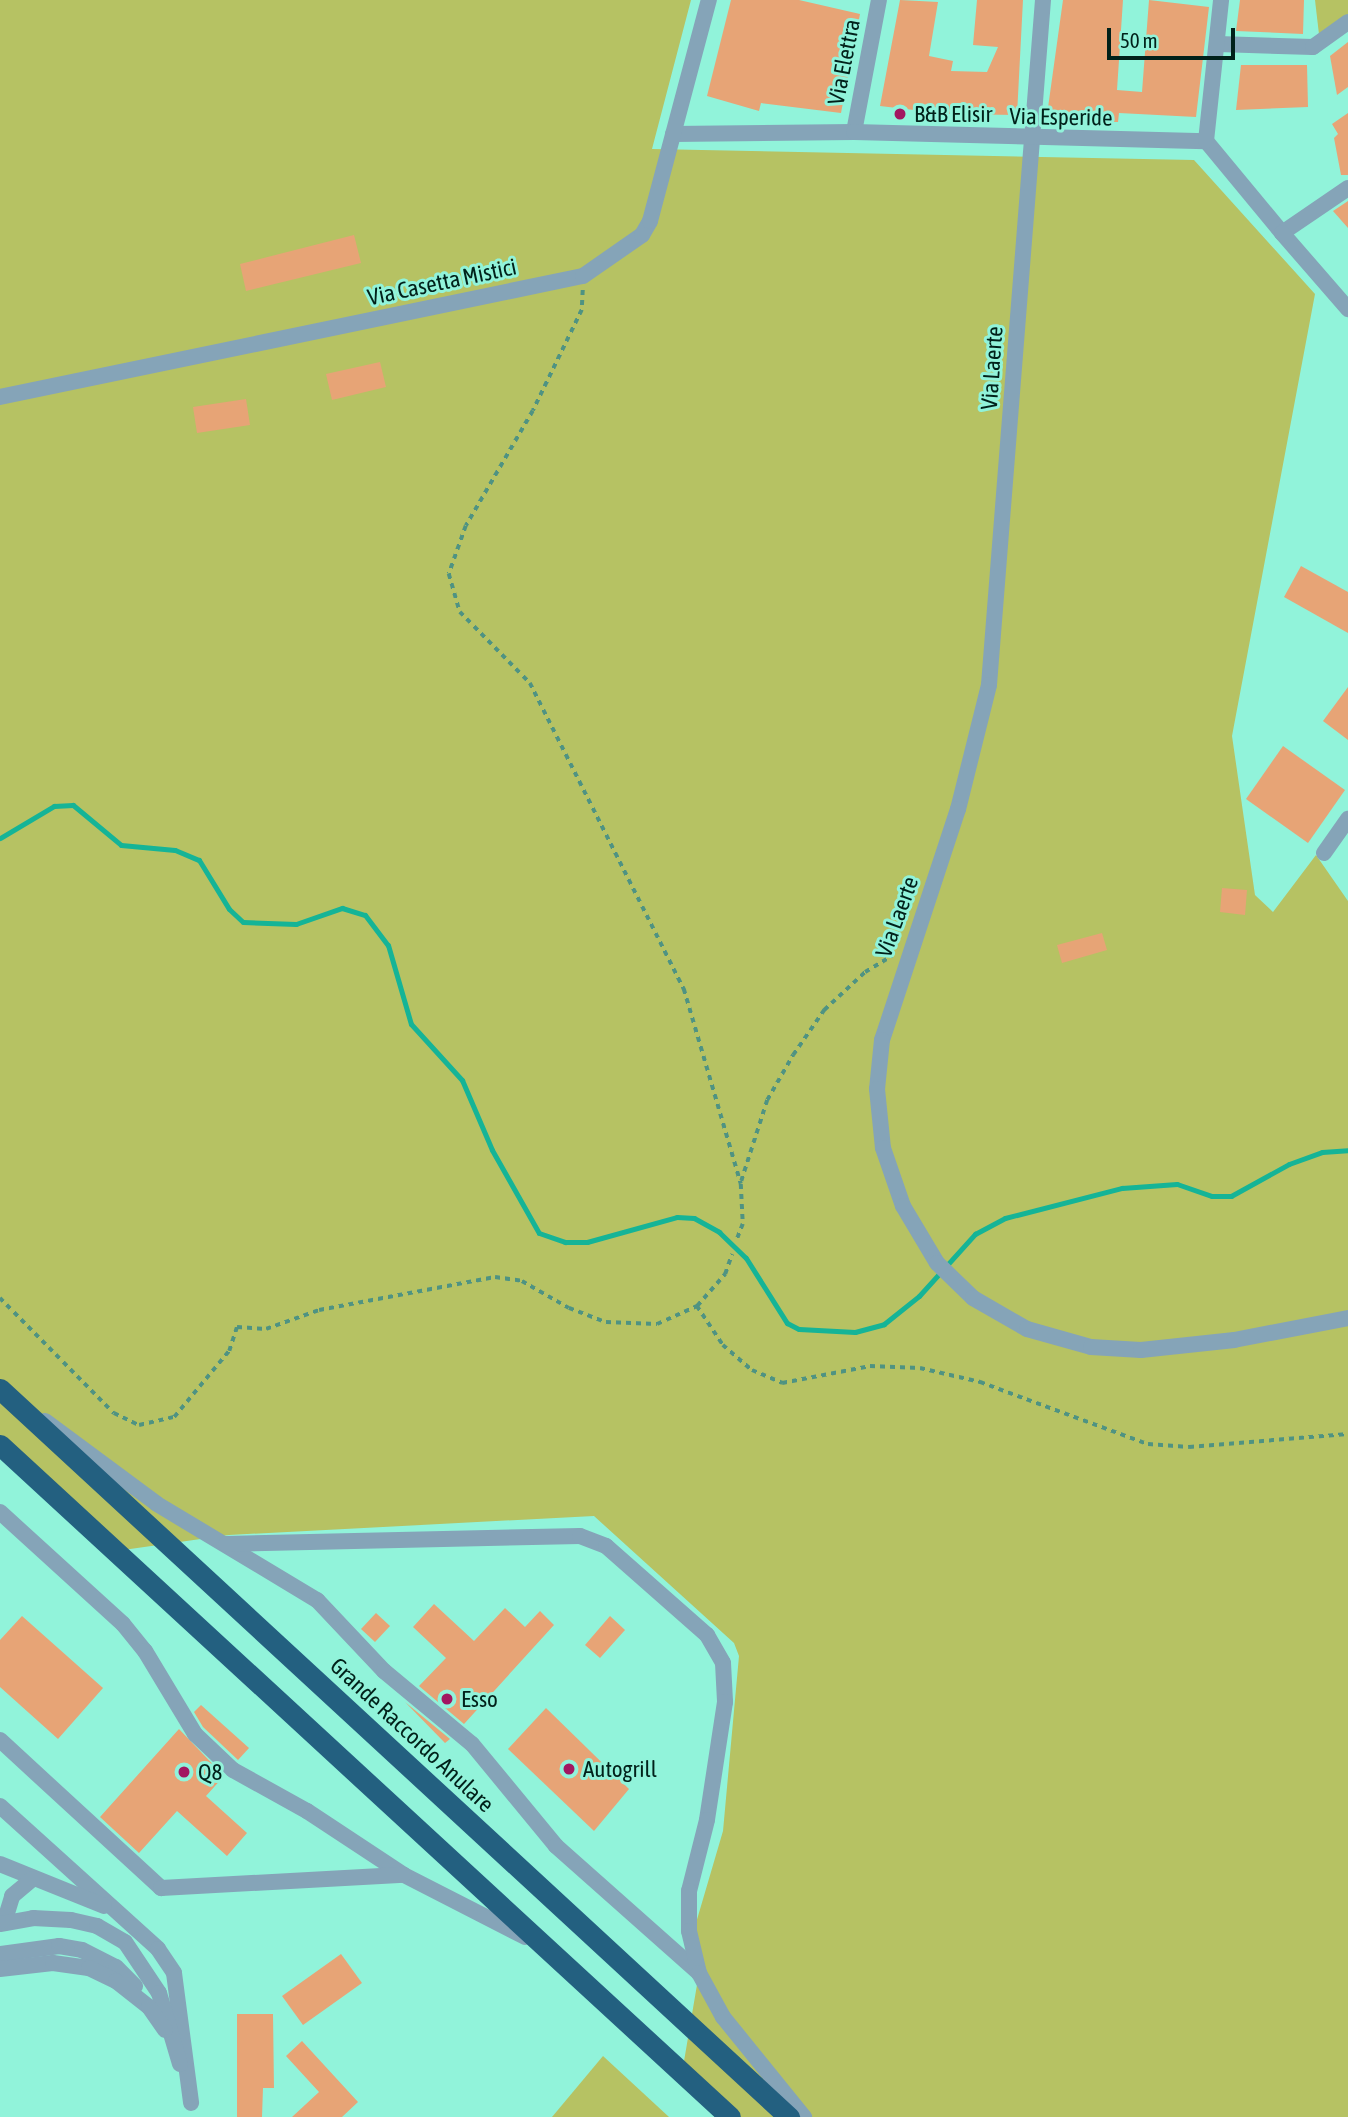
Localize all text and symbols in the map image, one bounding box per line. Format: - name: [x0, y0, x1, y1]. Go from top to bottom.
- scale bar: [1110, 14, 1238, 58]
- street label: Via Elettra: [822, 17, 866, 107]
- text: 50 m: [1120, 28, 1158, 52]
- place label: B&B Elisir: [914, 100, 992, 128]
- street label: Via Esperide: [1009, 102, 1113, 132]
- marker: B&B Elisir: [892, 106, 908, 122]
- street label: Via Casetta Mistici: [365, 253, 519, 311]
- street label: Via Laerte: [975, 325, 1009, 411]
- street label: Via Laerte: [870, 873, 924, 961]
- street label: Grande Raccordo Anulare: [324, 1652, 500, 1818]
- place label: Esso: [461, 1685, 498, 1713]
- marker: Esso: [439, 1691, 455, 1707]
- place label: Autogrill: [583, 1755, 657, 1783]
- place label: Q8: [198, 1758, 222, 1786]
- marker: Autogrill: [561, 1761, 577, 1777]
- marker: Q8: [176, 1764, 192, 1780]

